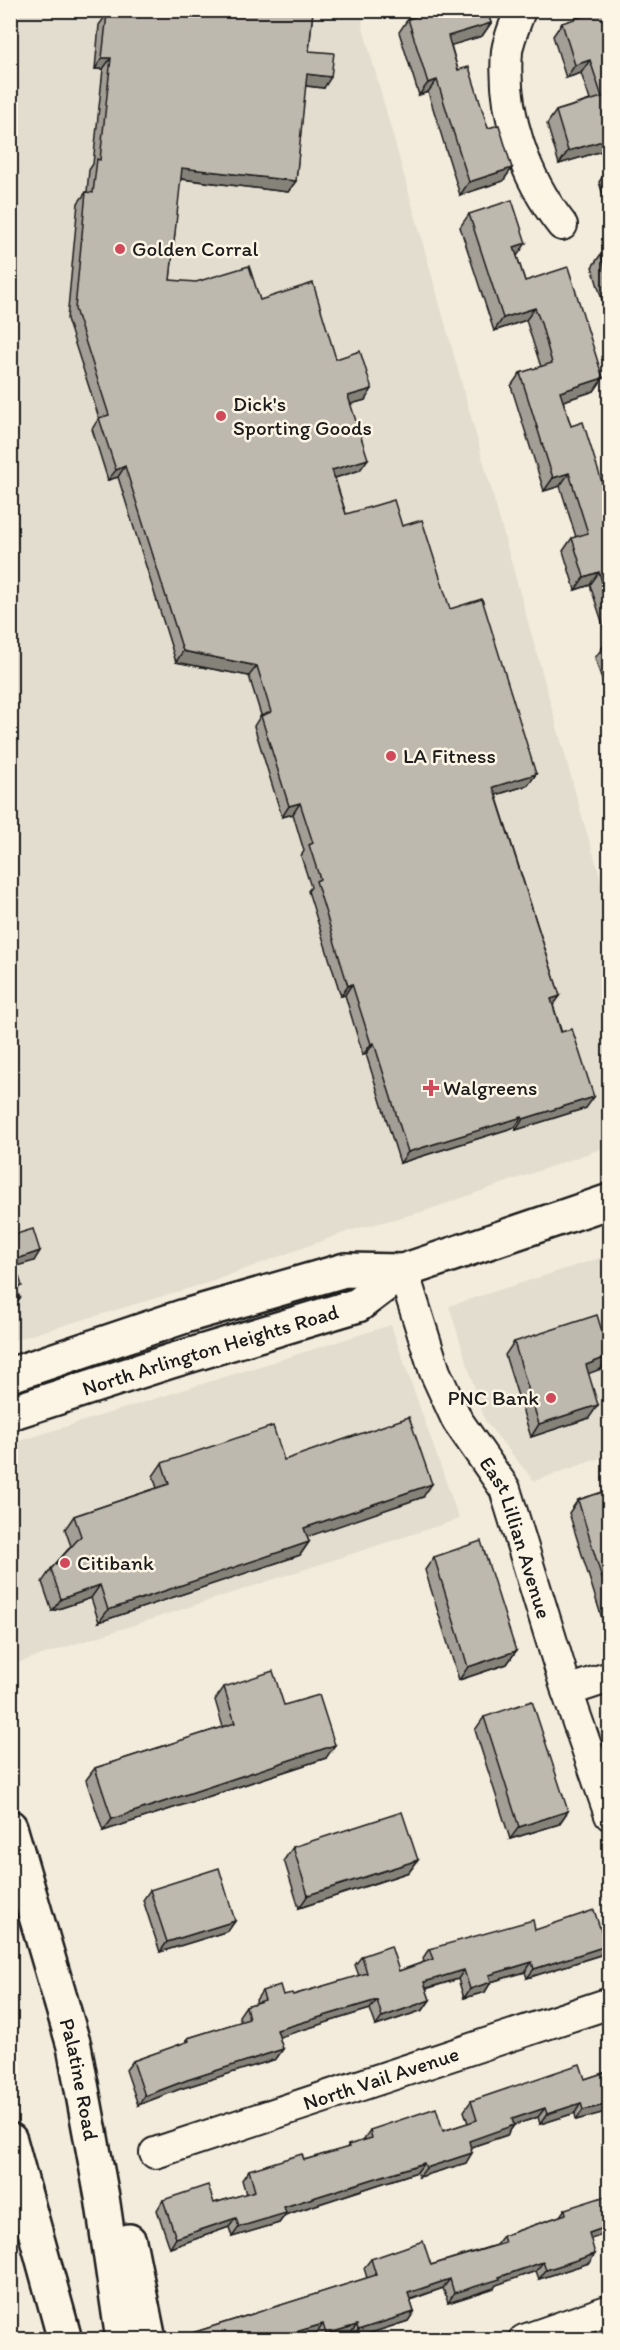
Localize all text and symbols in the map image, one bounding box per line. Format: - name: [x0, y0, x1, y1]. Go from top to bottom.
- place label: Golden Corral: [132, 236, 258, 261]
- marker: Golden Corral: [113, 242, 127, 256]
- place label: Dick's Sporting Goods: [233, 391, 372, 440]
- marker: Dick's Sporting Goods: [214, 409, 228, 423]
- place label: LA Fitness: [403, 743, 496, 768]
- marker: LA Fitness: [384, 749, 398, 763]
- place label: Walgreens: [443, 1075, 537, 1100]
- marker: Walgreens: [424, 1081, 438, 1095]
- street label: North Arlington Heights Road: [79, 1299, 341, 1401]
- place label: PNC Bank: [448, 1385, 539, 1410]
- marker: PNC Bank: [544, 1391, 558, 1405]
- street label: East Lillian Avenue: [474, 1452, 557, 1621]
- place label: Citibank: [77, 1550, 154, 1575]
- marker: Citibank: [58, 1556, 72, 1570]
- street label: Palatine Road: [55, 2015, 104, 2143]
- street label: North Vail Avenue: [300, 2041, 462, 2115]

